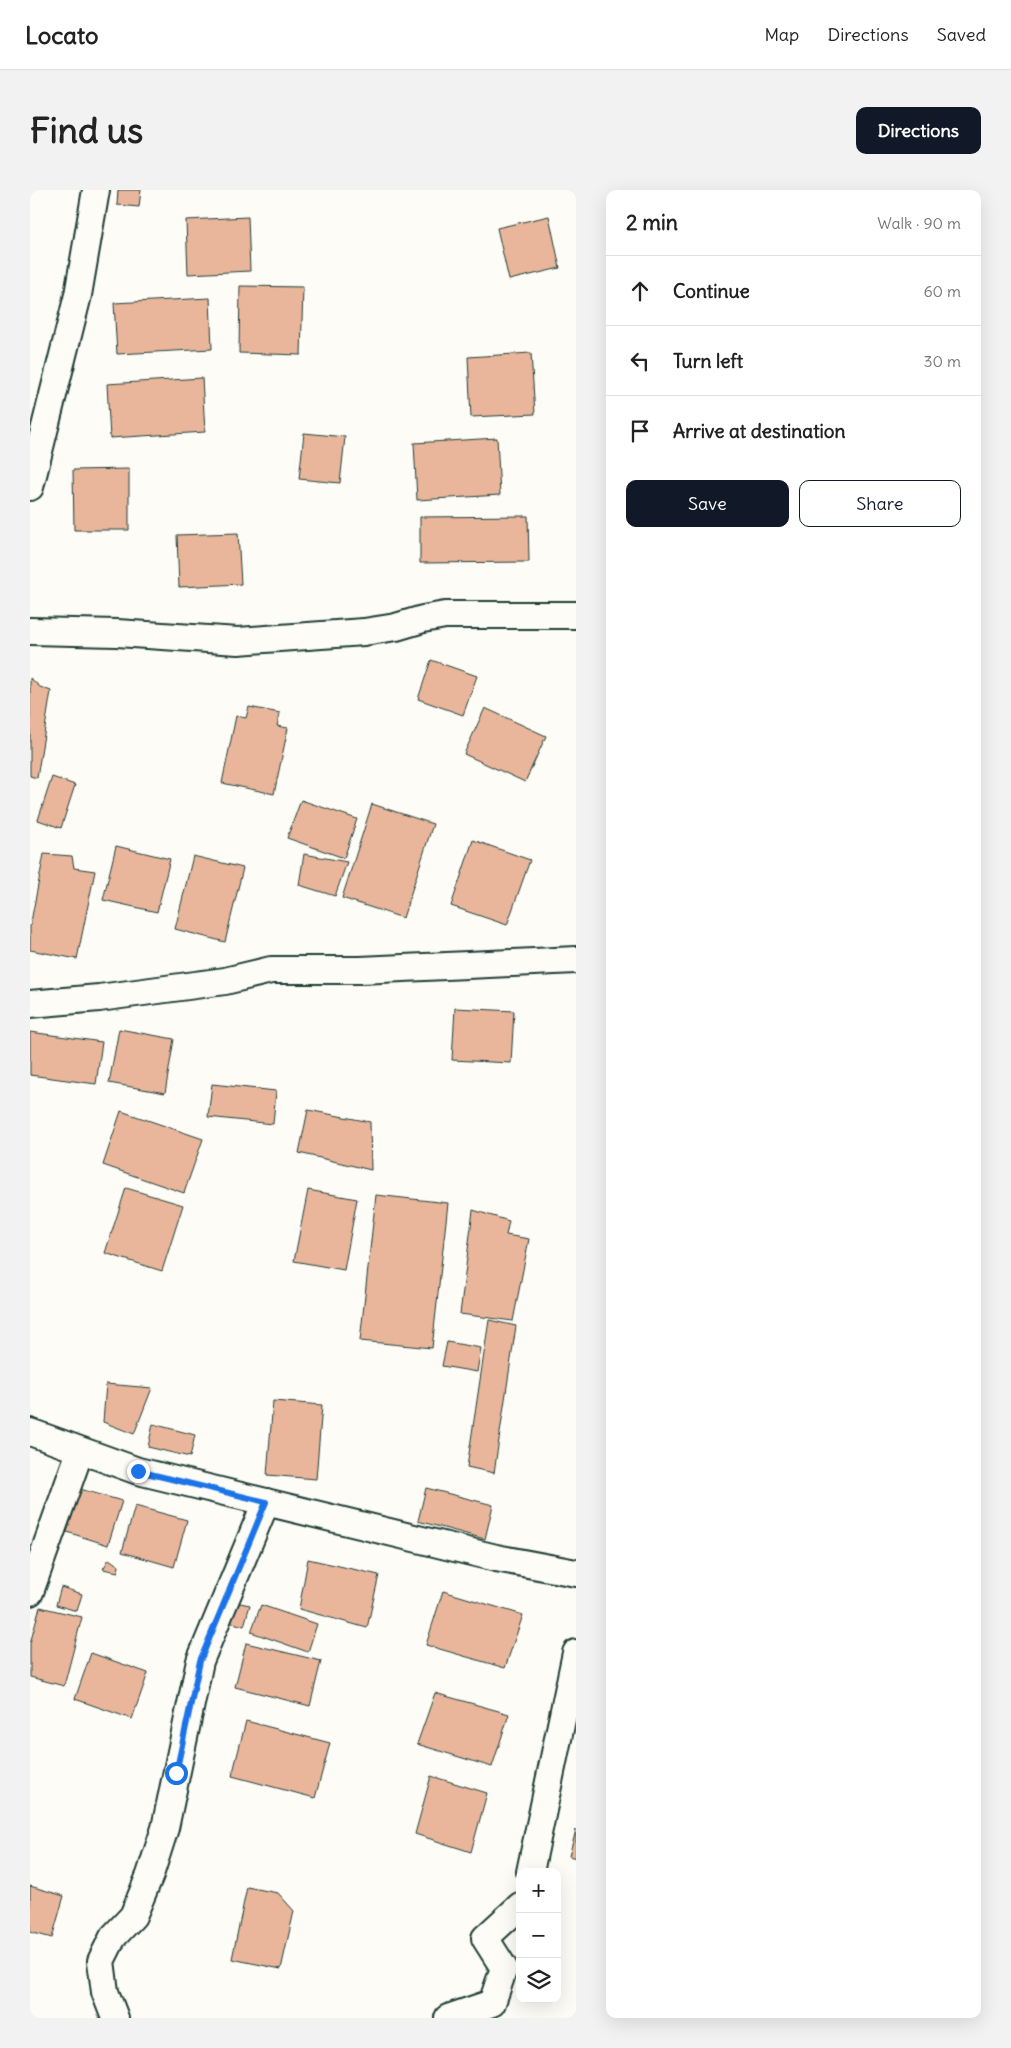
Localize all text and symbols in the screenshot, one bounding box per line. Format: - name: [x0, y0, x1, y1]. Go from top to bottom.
- text: Locato: [25, 20, 99, 50]
- text: Map: [764, 23, 799, 46]
- text: Directions: [827, 23, 909, 46]
- text: Saved: [937, 23, 986, 46]
- button: Directions: [856, 107, 981, 154]
- text: Find us: [30, 108, 143, 152]
- text: 2 min: [626, 209, 678, 236]
- text: Walk · 90 m: [877, 213, 961, 233]
- icon: ahead: [626, 277, 654, 305]
- text: Continue: [673, 279, 750, 303]
- text: 60 m: [923, 281, 961, 301]
- icon: left: [626, 347, 654, 375]
- text: Turn left: [673, 349, 743, 373]
- text: 30 m: [924, 351, 961, 371]
- icon: arrive: [626, 417, 654, 445]
- text: Arrive at destination: [673, 419, 846, 443]
- button: Save: [626, 480, 789, 527]
- button: Share: [799, 480, 961, 527]
- route end: [127, 1460, 150, 1483]
- route start: [165, 1762, 188, 1785]
- map controls: [516, 1868, 561, 2003]
- button: +: [516, 1868, 561, 1913]
- button: −: [516, 1913, 561, 1958]
- button: layers: [516, 1958, 561, 2003]

